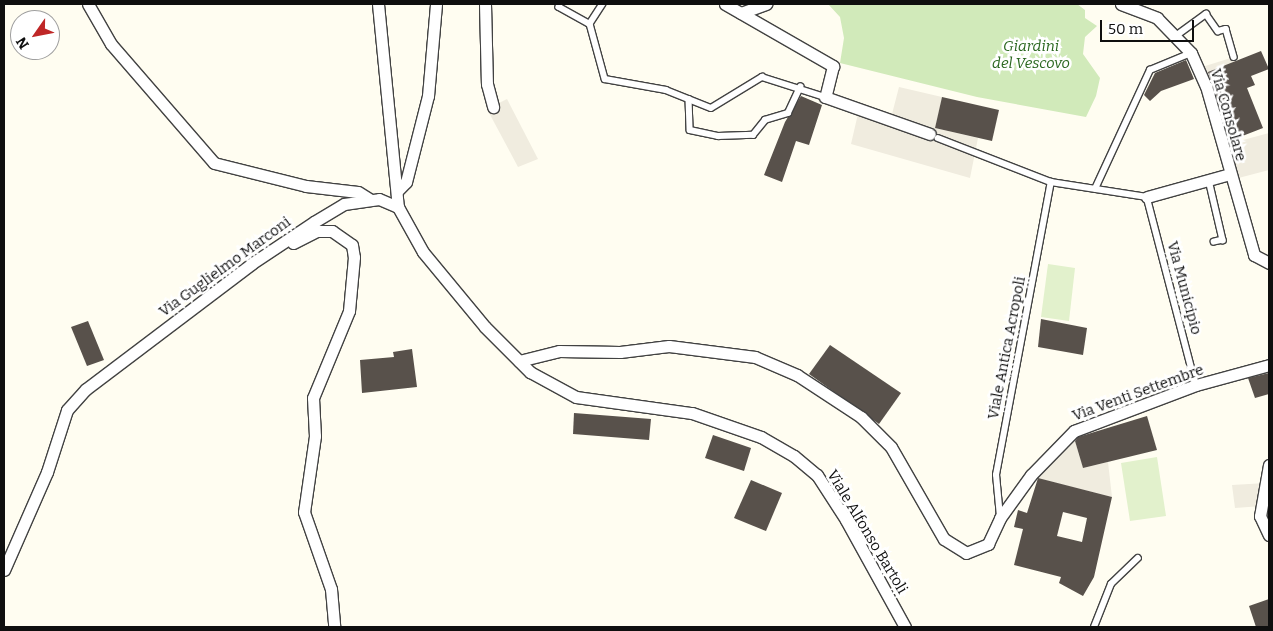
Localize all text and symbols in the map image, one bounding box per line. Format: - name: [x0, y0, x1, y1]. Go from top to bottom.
- north arrow: [10, 10, 60, 60]
- scale bar: [1103, 10, 1197, 42]
- text: 50 m: [1108, 20, 1143, 38]
- text: N: [13, 34, 33, 52]
- park label: Giardini del Vescovo: [992, 37, 1070, 72]
- street label: Via Consolare: [1206, 67, 1250, 163]
- street label: Via Guglielmo Marconi: [156, 213, 294, 321]
- street label: Via Municipio: [1163, 239, 1205, 337]
- street label: Viale Antica Acropoli: [984, 275, 1030, 421]
- street label: Via Venti Settembre: [1070, 361, 1206, 425]
- street label: Viale Alfonso Bartoli: [823, 467, 911, 597]

